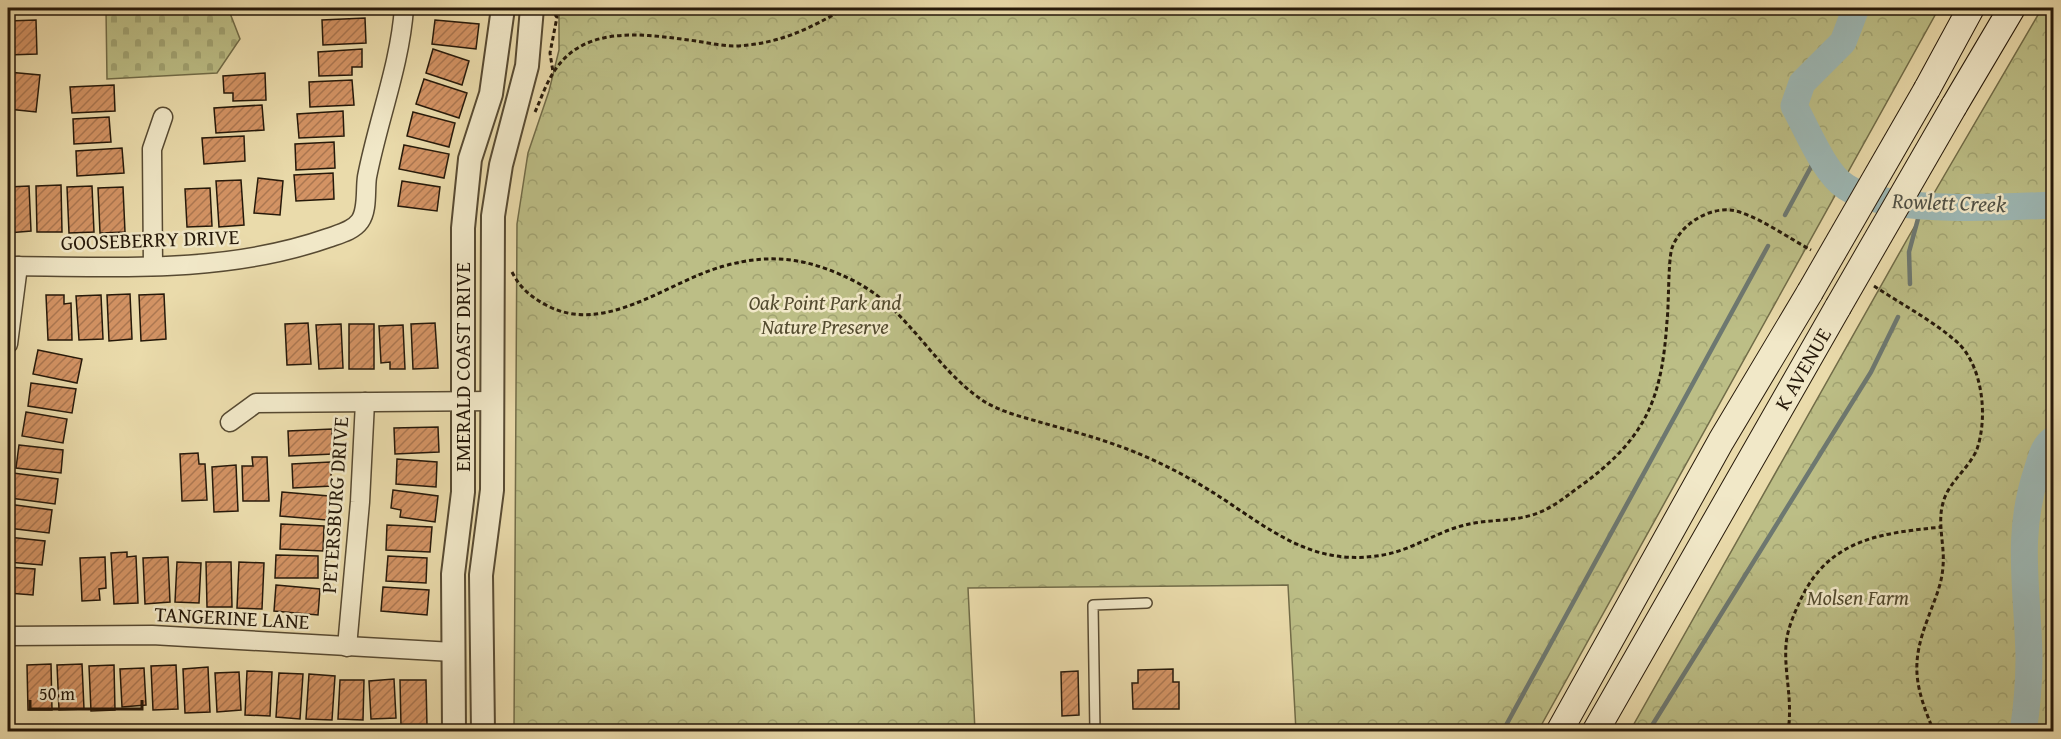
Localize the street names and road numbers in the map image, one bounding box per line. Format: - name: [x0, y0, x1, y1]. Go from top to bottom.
- street label: GOOSEBERRY DRIVE: [60, 221, 240, 258]
- street label: EMERALD COAST DRIVE: [447, 262, 478, 472]
- street label: K AVENUE: [1766, 321, 1839, 416]
- street label: PETERSBURG DRIVE: [313, 415, 356, 594]
- street label: TANGERINE LANE: [154, 598, 311, 637]

